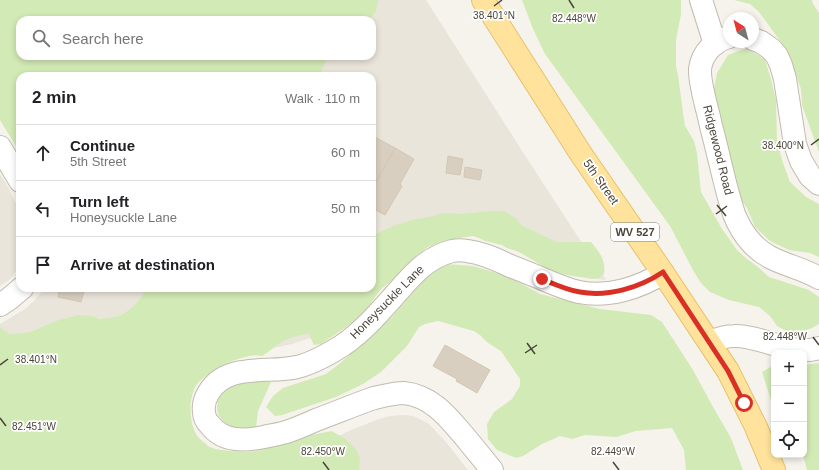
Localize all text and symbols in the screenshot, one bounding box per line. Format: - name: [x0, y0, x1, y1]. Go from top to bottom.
- text: 38.401°N: [473, 10, 515, 21]
- north arrow: [723, 12, 759, 48]
- text: 82.448°W: [552, 13, 597, 24]
- search box: [16, 16, 376, 60]
- icon: search: [30, 27, 52, 49]
- text: Search here: [62, 30, 144, 47]
- text: 2 min: [32, 88, 76, 107]
- text: Walk · 110 m: [285, 91, 360, 106]
- street label: Ridgewood Road: [700, 104, 736, 196]
- text: Continue: [70, 137, 135, 154]
- text: 38.400°N: [762, 140, 804, 151]
- icon: ahead: [32, 142, 54, 164]
- text: 60 m: [331, 145, 360, 160]
- text: 5th Street: [70, 154, 126, 169]
- street label: 5th Street: [580, 157, 622, 208]
- text: Turn left: [70, 193, 129, 210]
- icon: left: [32, 198, 54, 220]
- text: 50 m: [331, 201, 360, 216]
- text: Honeysuckle Lane: [70, 210, 177, 225]
- road number: WV 527: [611, 223, 659, 241]
- icon: arrive: [32, 254, 54, 276]
- text: Arrive at destination: [70, 256, 215, 273]
- street label: Honeysuckle Lane: [347, 262, 427, 342]
- route end: [533, 270, 551, 288]
- text: 82.448°W: [763, 331, 808, 342]
- map controls: [771, 350, 807, 458]
- button: +: [771, 350, 807, 386]
- text: 38.401°N: [15, 354, 57, 365]
- button: −: [771, 386, 807, 422]
- route start: [735, 394, 753, 412]
- text: 82.451°W: [12, 421, 57, 432]
- button: locate: [771, 422, 807, 458]
- text: 82.450°W: [301, 446, 346, 457]
- text: 82.449°W: [591, 446, 636, 457]

